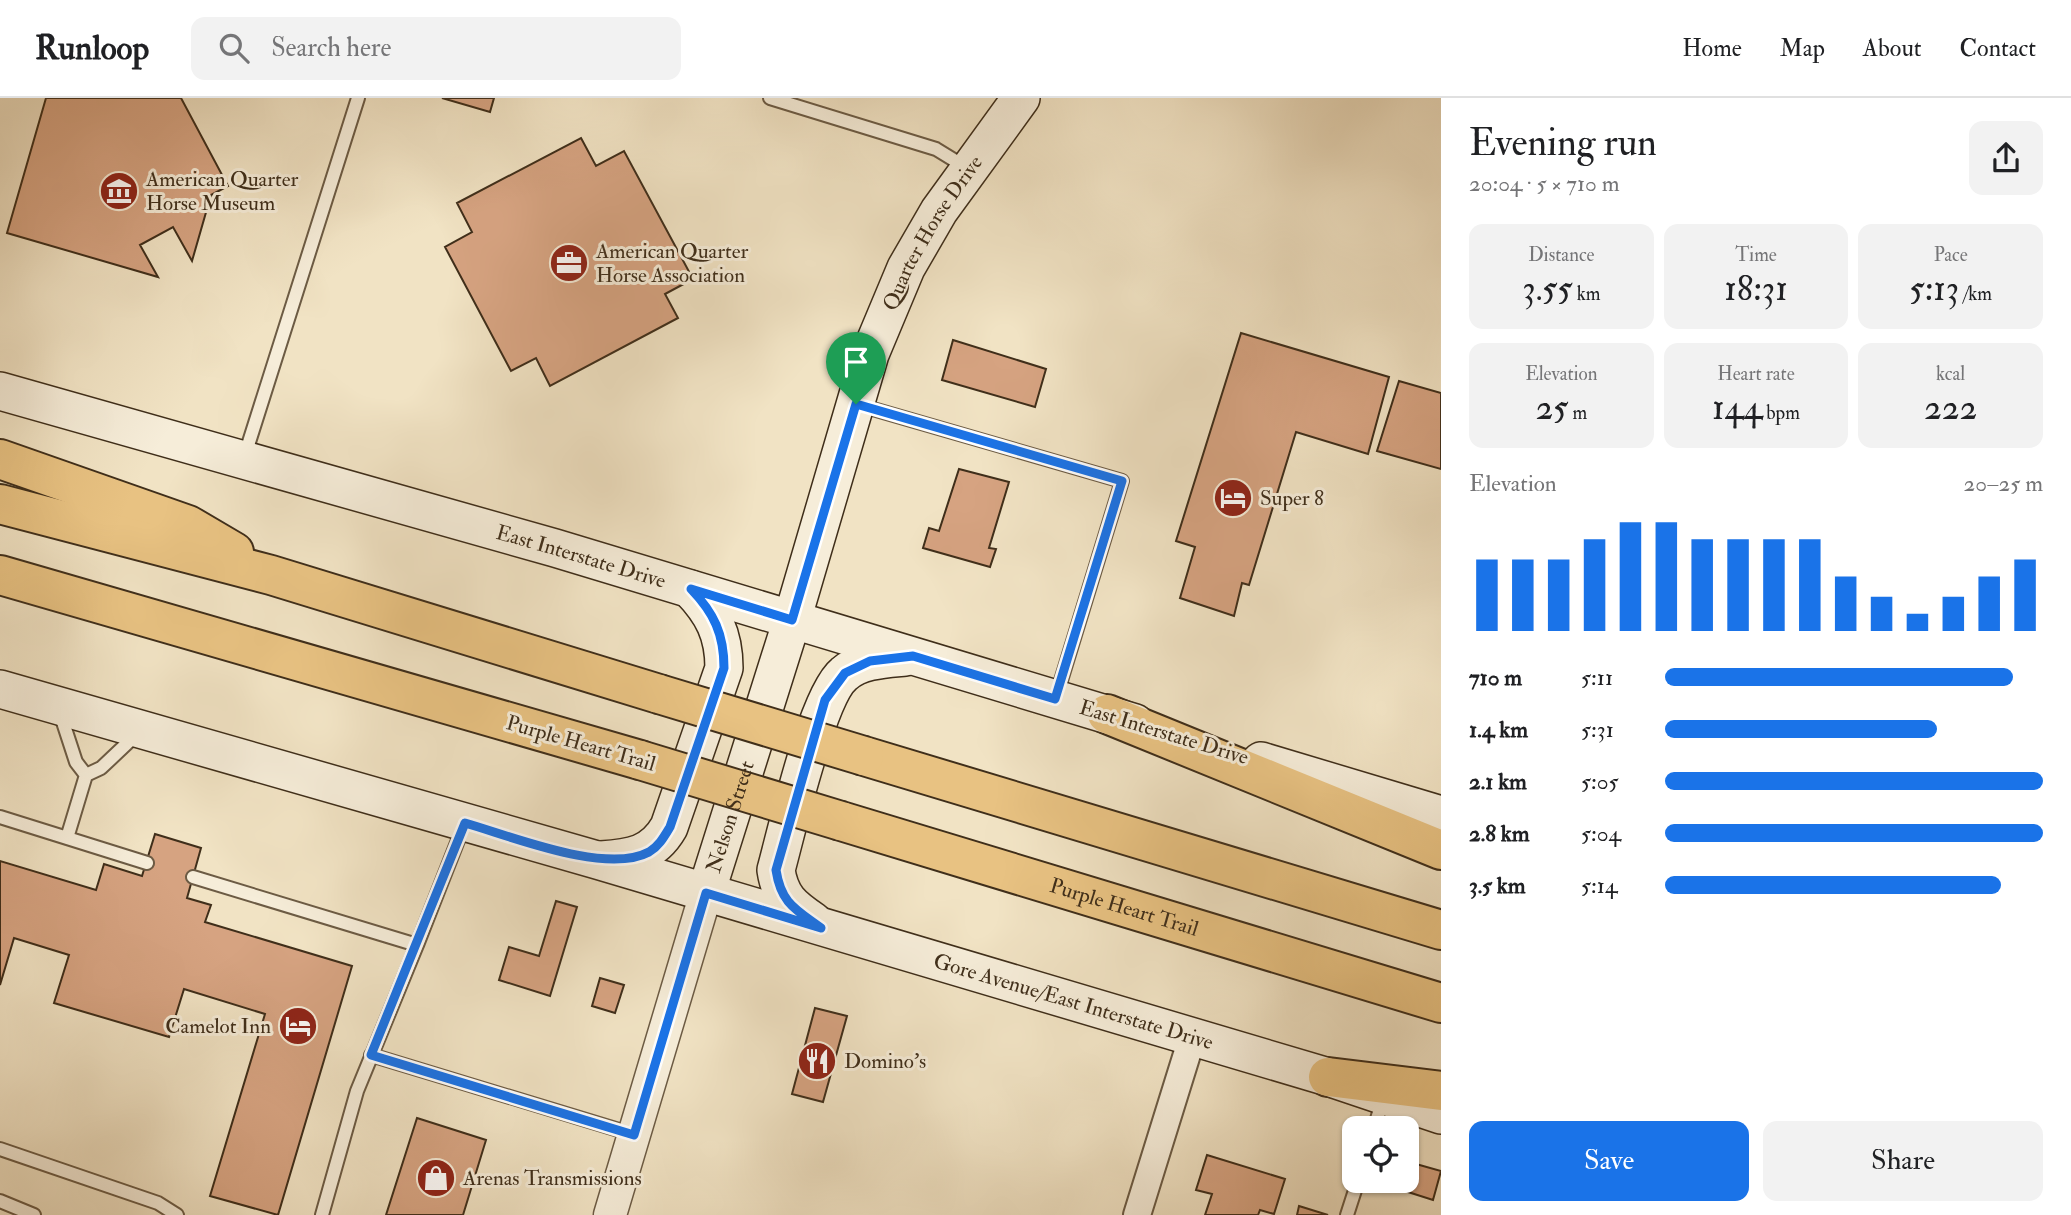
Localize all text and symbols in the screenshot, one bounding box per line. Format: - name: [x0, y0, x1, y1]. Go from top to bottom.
- search box: [191, 17, 681, 80]
- text: Runloop: [35, 28, 149, 69]
- icon: search: [215, 29, 253, 67]
- text: Search here: [271, 32, 391, 64]
- text: Home: [1682, 33, 1742, 64]
- text: Map: [1780, 33, 1825, 64]
- text: About: [1863, 33, 1922, 64]
- text: Contact: [1960, 33, 2036, 64]
- text: Evening run: [1469, 119, 1657, 167]
- button: share: [1969, 121, 2043, 195]
- street label: Quarter Horse Drive: [877, 150, 989, 315]
- place label: American Quarter Horse Museum: [145, 166, 299, 217]
- text: 20:04 · 5 × 710 m: [1469, 169, 1619, 198]
- museum icon: American Quarter Horse Museum: [98, 170, 140, 212]
- place label: American Quarter Horse Association: [595, 238, 749, 289]
- office icon: American Quarter Horse Association: [548, 242, 590, 284]
- text: Distance: [1528, 243, 1595, 267]
- text: Time: [1735, 243, 1777, 267]
- text: Pace: [1934, 243, 1968, 267]
- text: 3.55: [1522, 267, 1573, 311]
- text: 18:31: [1724, 267, 1788, 311]
- text: 5:13: [1909, 267, 1959, 311]
- text: km: [1573, 282, 1600, 306]
- text: /km: [1959, 282, 1992, 306]
- pin: [826, 332, 886, 404]
- icon: arrive: [837, 343, 875, 381]
- text: Elevation: [1525, 362, 1598, 386]
- text: Heart rate: [1717, 362, 1795, 386]
- text: kcal: [1936, 362, 1965, 386]
- text: 25: [1535, 386, 1568, 430]
- text: 144: [1712, 386, 1762, 430]
- text: 222: [1924, 386, 1977, 430]
- text: m: [1568, 401, 1587, 425]
- text: bpm: [1762, 401, 1800, 425]
- text: Elevation: [1469, 469, 1557, 498]
- text: 20–25 m: [1964, 469, 2043, 498]
- hotel icon: Super 8: [1212, 477, 1254, 519]
- place label: Super 8: [1260, 485, 1324, 512]
- street label: East Interstate Drive: [493, 519, 669, 595]
- text: 710 m: [1469, 663, 1522, 692]
- text: 5:11: [1581, 663, 1613, 692]
- street label: East Interstate Drive: [1076, 694, 1252, 771]
- street label: Purple Heart Trail: [503, 709, 659, 778]
- text: 1.4 km: [1469, 715, 1528, 744]
- text: 5:31: [1581, 715, 1614, 744]
- street label: Nelson Street: [700, 757, 761, 876]
- text: 2.1 km: [1469, 767, 1527, 796]
- text: 5:05: [1581, 767, 1619, 796]
- text: 2.8 km: [1469, 819, 1530, 848]
- text: 5:04: [1581, 819, 1621, 848]
- text: 3.5 km: [1469, 871, 1526, 900]
- text: 5:14: [1581, 871, 1617, 900]
- street label: Purple Heart Trail: [1046, 872, 1202, 943]
- street label: Gore Avenue/East Interstate Drive: [930, 948, 1217, 1056]
- hotel icon: Camelot Inn: [277, 1005, 319, 1047]
- place label: Camelot Inn: [165, 1013, 271, 1040]
- restaurant icon: Domino's: [796, 1040, 838, 1082]
- place label: Domino's: [844, 1048, 926, 1075]
- map controls: [1342, 1116, 1419, 1193]
- button: locate: [1342, 1116, 1419, 1193]
- button: Save: [1469, 1121, 1749, 1201]
- button: Share: [1763, 1121, 2043, 1201]
- shop icon: Arenas Transmissions: [415, 1157, 457, 1199]
- place label: Arenas Transmissions: [462, 1165, 642, 1192]

